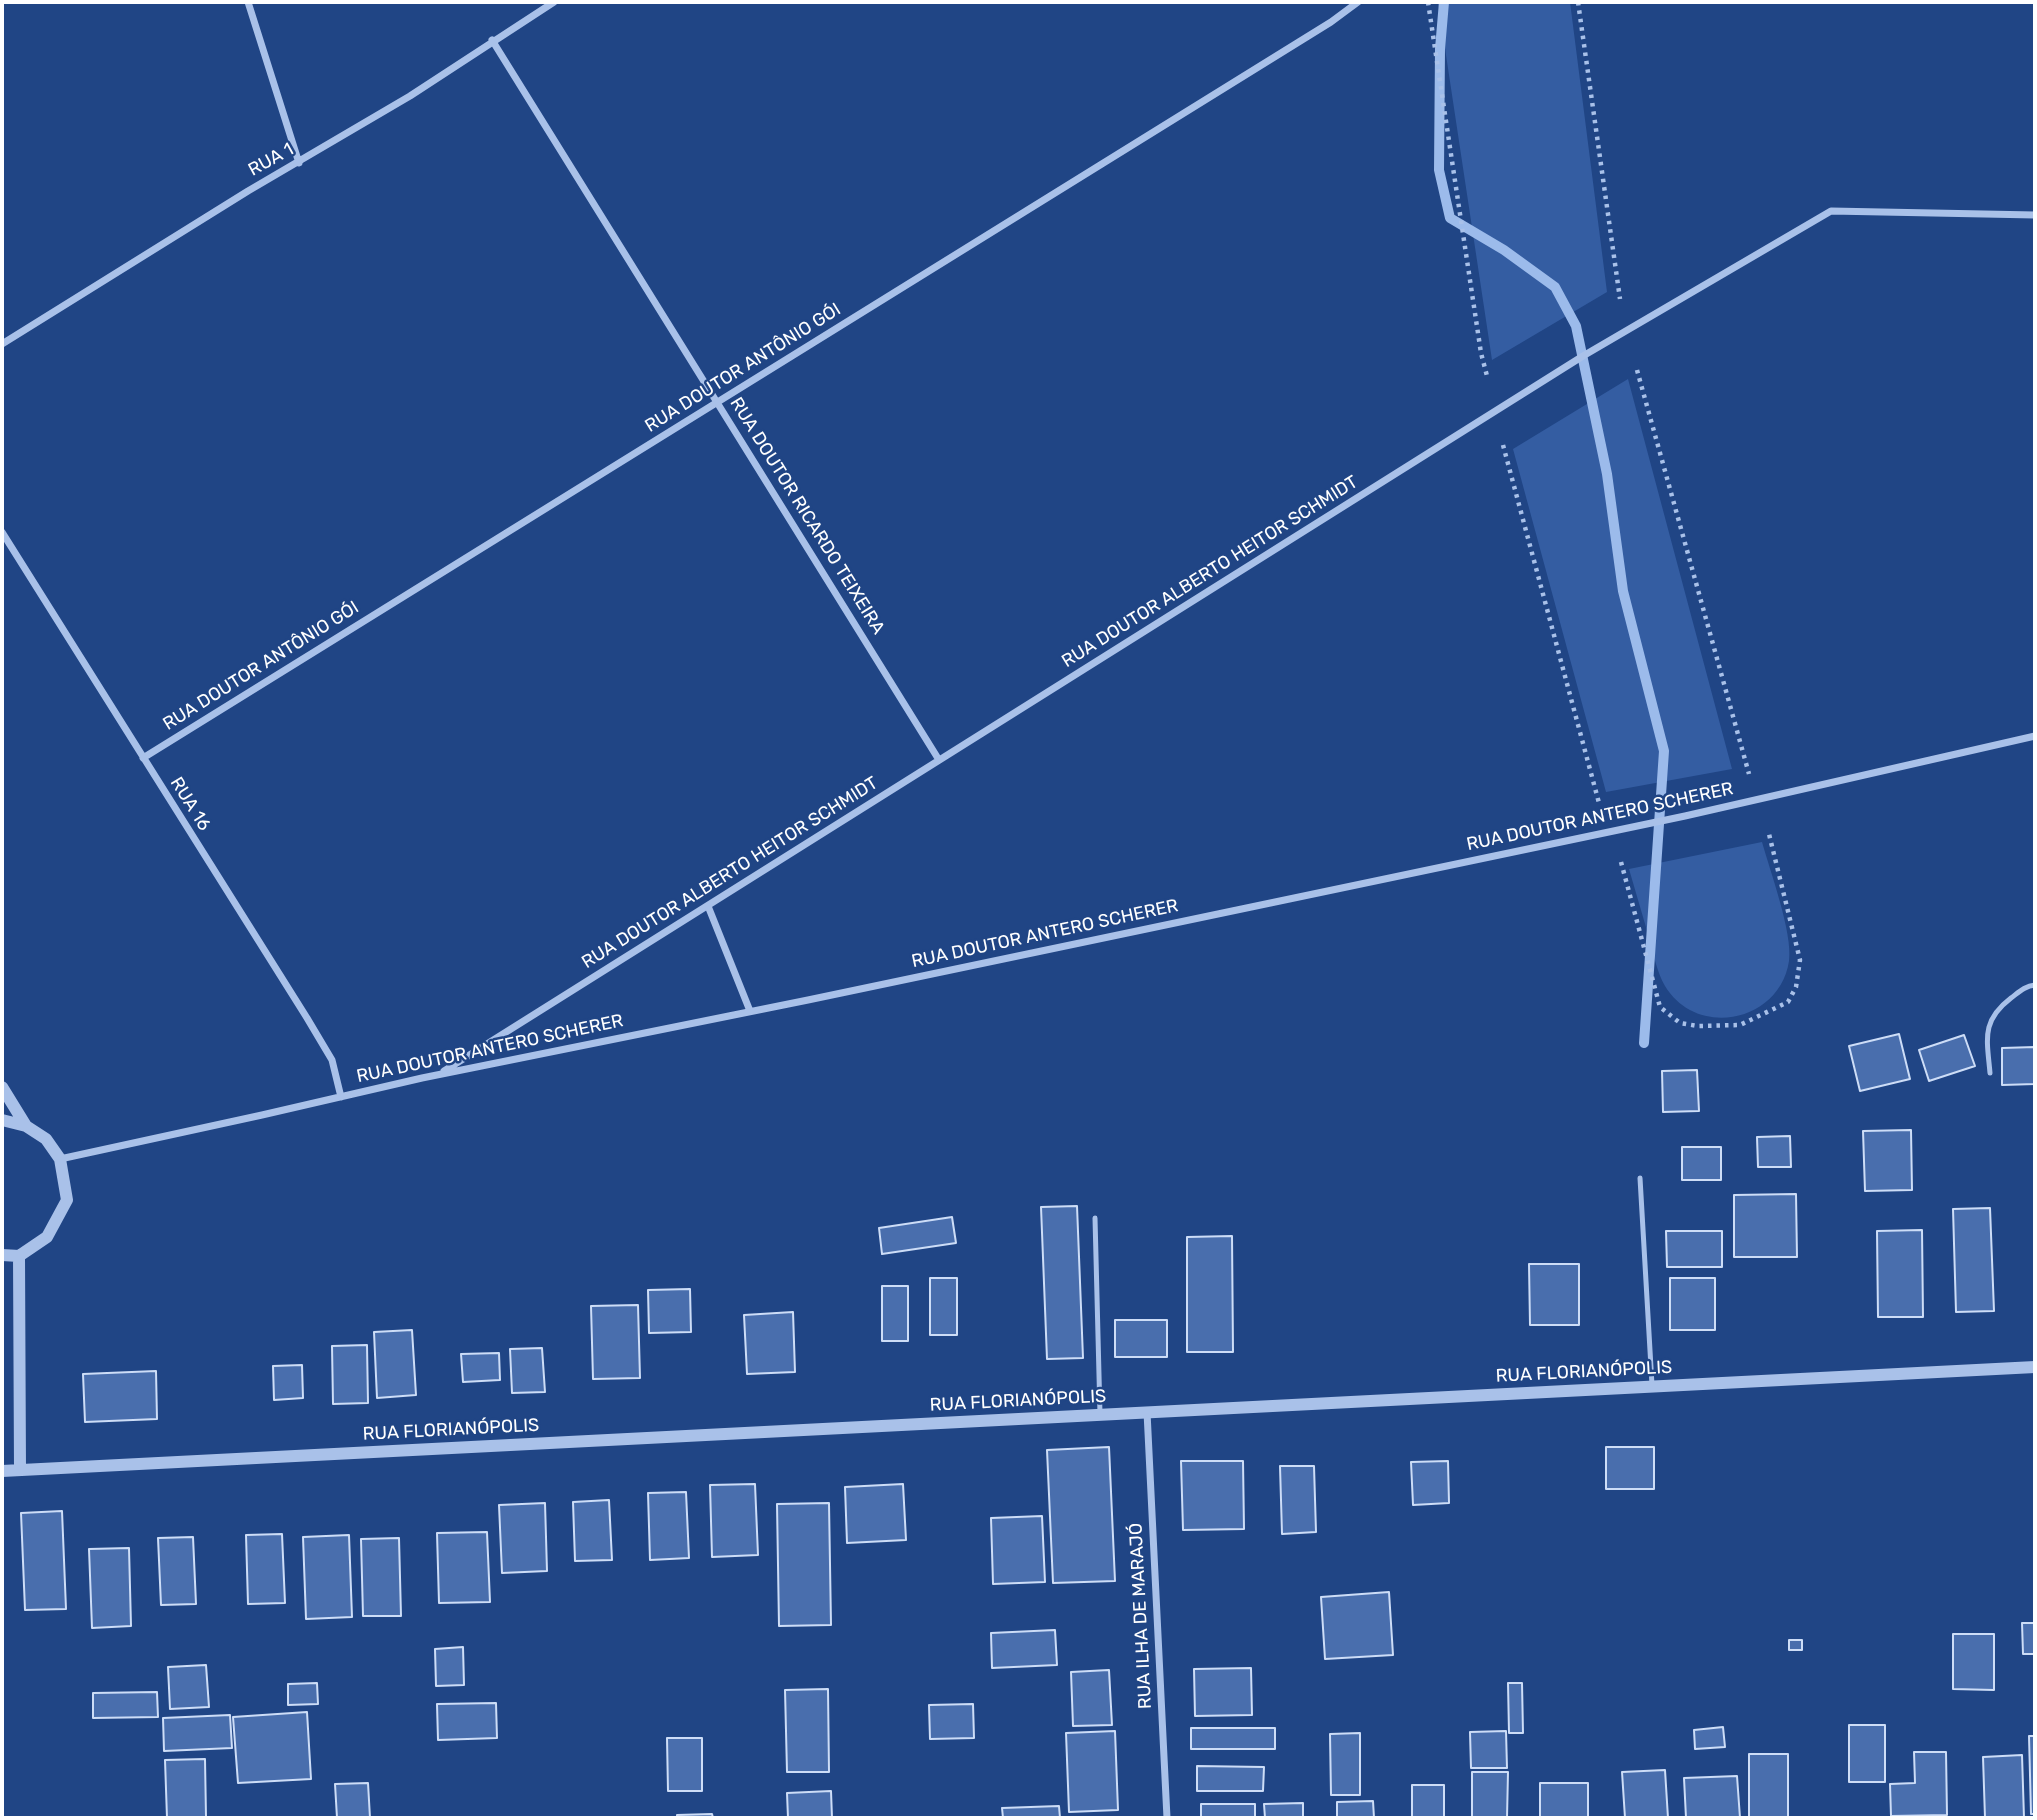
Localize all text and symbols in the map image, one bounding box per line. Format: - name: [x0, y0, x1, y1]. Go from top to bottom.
- street label: RUA 1: [245, 139, 297, 181]
- street label: RUA DOUTOR ANTÔNIO GÓI: [641, 299, 845, 437]
- street label: RUA DOUTOR RICARDO TEIXEIRA: [725, 394, 889, 638]
- street label: RUA DOUTOR ALBERTO HEITOR SCHMIDT: [1058, 471, 1362, 673]
- street label: RUA DOUTOR ANTÔNIO GÓI: [159, 597, 363, 735]
- street label: RUA DOUTOR ALBERTO HEITOR SCHMIDT: [578, 772, 882, 974]
- street label: RUA 16: [165, 773, 215, 835]
- street label: RUA DOUTOR ANTERO SCHERER: [1465, 778, 1735, 856]
- street label: RUA DOUTOR ANTERO SCHERER: [910, 895, 1180, 973]
- street label: RUA DOUTOR ANTERO SCHERER: [355, 1010, 625, 1088]
- street label: RUA FLORIANÓPOLIS: [1495, 1357, 1673, 1387]
- street label: RUA FLORIANÓPOLIS: [929, 1386, 1107, 1416]
- street label: RUA FLORIANÓPOLIS: [362, 1415, 540, 1445]
- street label: RUA ILHA DE MARAJÓ: [1125, 1522, 1157, 1710]

